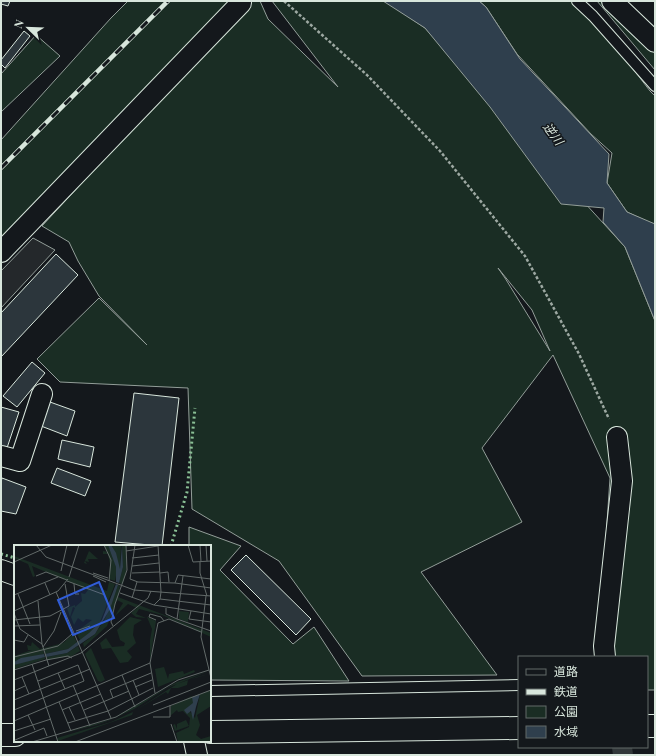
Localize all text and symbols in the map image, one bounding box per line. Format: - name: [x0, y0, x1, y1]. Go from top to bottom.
- north arrow: [8, 8, 48, 48]
- text: N: [10, 17, 27, 30]
- water label: 逆川: [540, 119, 569, 149]
- inset map: [14, 545, 211, 742]
- legend: [518, 656, 648, 748]
- text: 道路: [554, 663, 578, 679]
- text: 鉄道: [554, 683, 578, 699]
- text: 公園: [554, 703, 578, 719]
- text: 水域: [554, 723, 578, 739]

